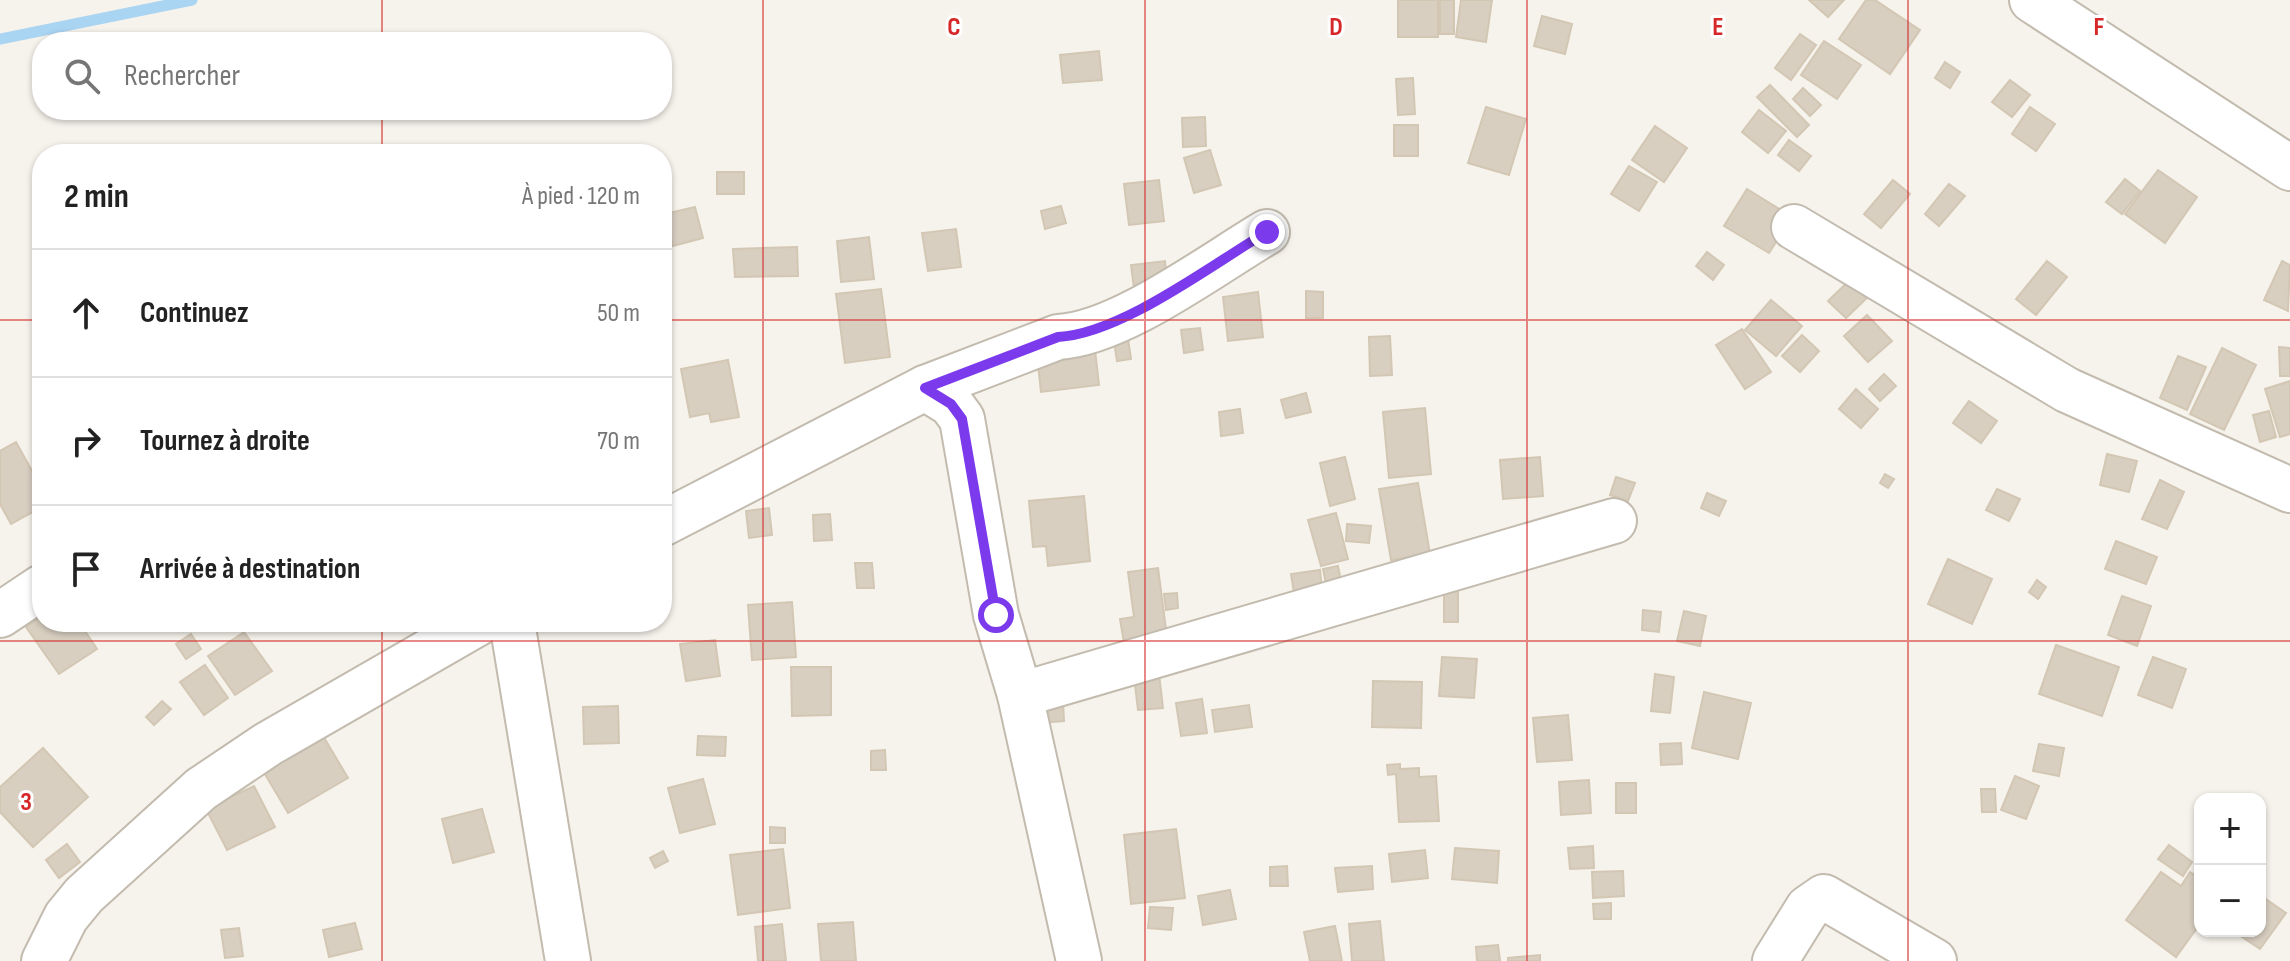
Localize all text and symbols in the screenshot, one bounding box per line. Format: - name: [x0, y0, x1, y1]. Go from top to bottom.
- text: C: [947, 12, 961, 43]
- text: D: [1329, 12, 1343, 43]
- text: E: [1712, 12, 1724, 43]
- text: F: [2094, 12, 2105, 43]
- search box: [32, 32, 672, 120]
- icon: search: [60, 54, 104, 98]
- text: Rechercher: [124, 58, 240, 94]
- text: 2 min: [64, 176, 129, 217]
- text: À pied · 120 m: [522, 181, 640, 212]
- route end: [1249, 214, 1285, 250]
- icon: ahead: [64, 291, 108, 335]
- text: Continuez: [140, 295, 249, 331]
- text: 50 m: [597, 298, 640, 329]
- icon: right: [64, 419, 108, 463]
- text: Tournez à droite: [140, 423, 310, 459]
- text: 70 m: [597, 426, 640, 457]
- icon: arrive: [64, 547, 108, 591]
- text: Arrivée à destination: [140, 551, 360, 587]
- route start: [978, 597, 1014, 633]
- text: 3: [20, 787, 32, 818]
- map controls: [2194, 793, 2266, 937]
- button: +: [2194, 793, 2266, 865]
- button: −: [2194, 865, 2266, 937]

